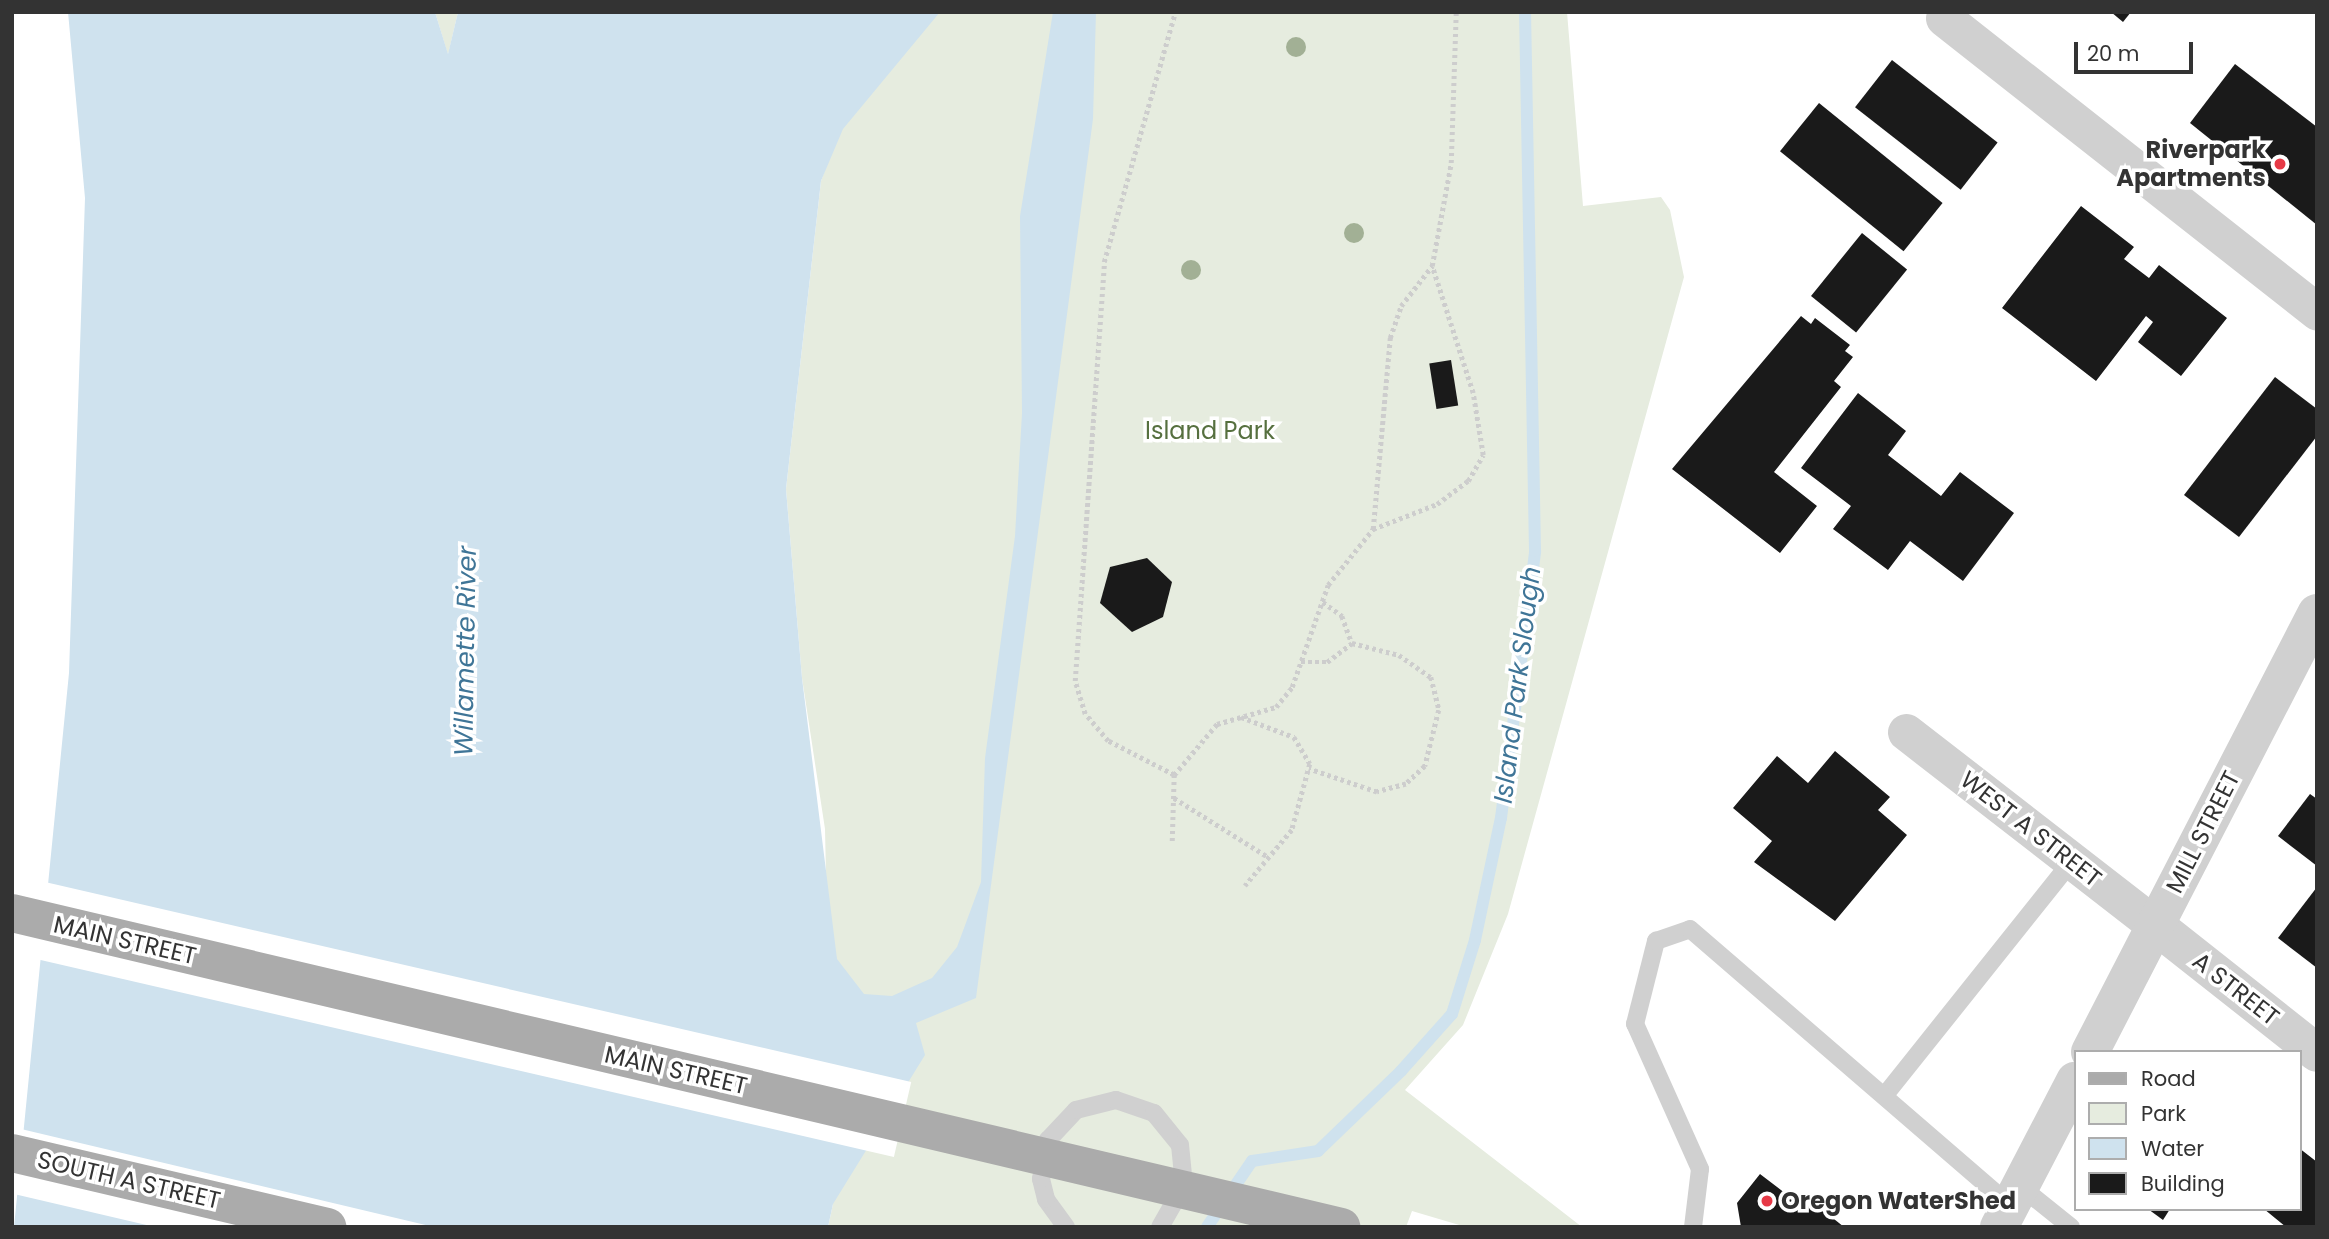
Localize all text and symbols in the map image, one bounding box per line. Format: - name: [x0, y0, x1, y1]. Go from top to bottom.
- scale bar: [2077, 28, 2196, 72]
- text: 20 m: [2087, 39, 2140, 68]
- place label: Riverpark Apartments: [2116, 136, 2266, 192]
- marker: Riverpark Apartments: [2272, 156, 2288, 172]
- park label: Island Park: [1145, 417, 1275, 445]
- water label: Willamette River: [449, 546, 483, 756]
- water label: Island Park Slough: [1488, 565, 1548, 805]
- street label: WEST A STREET: [1955, 765, 2107, 893]
- street label: MILL STREET: [2160, 766, 2246, 898]
- street label: MAIN STREET: [51, 910, 199, 970]
- street label: A STREET: [2187, 946, 2285, 1032]
- street label: MAIN STREET: [602, 1040, 750, 1100]
- legend: [2074, 1050, 2301, 1211]
- text: Road: [2141, 1064, 2196, 1093]
- text: Park: [2141, 1099, 2186, 1128]
- text: Water: [2141, 1134, 2204, 1163]
- street label: SOUTH A STREET: [35, 1145, 223, 1215]
- text: Building: [2141, 1169, 2225, 1198]
- place label: Oregon WaterShed: [1781, 1187, 2016, 1215]
- marker: Oregon WaterShed: [1759, 1193, 1775, 1209]

